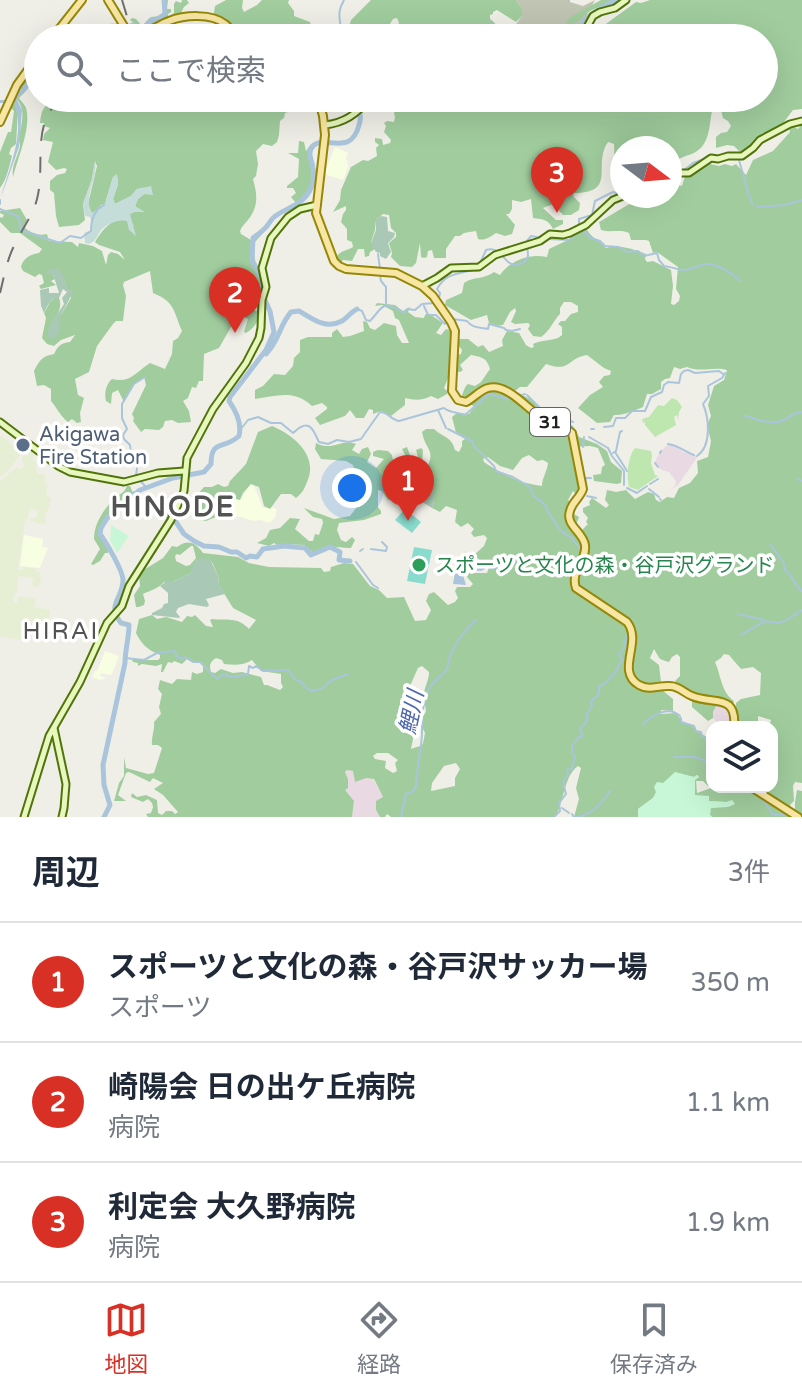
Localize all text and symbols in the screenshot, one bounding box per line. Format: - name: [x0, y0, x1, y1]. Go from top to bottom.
- search box: [24, 24, 778, 112]
- icon: search: [52, 46, 96, 90]
- text: ここで検索: [116, 53, 266, 90]
- north arrow: [610, 136, 682, 208]
- pin: 3: [531, 147, 583, 213]
- pin: 2: [209, 267, 261, 333]
- road number: 31: [530, 408, 570, 436]
- place label: Akigawa Fire Station: [39, 423, 147, 470]
- marker: Akigawa Fire Station: [14, 436, 32, 454]
- pin: 1: [382, 455, 434, 521]
- your location: [332, 468, 372, 508]
- district label: HINODE: [110, 490, 236, 524]
- place label: スポーツと文化の森・谷戸沢グランド: [435, 554, 775, 578]
- marker: スポーツと文化の森・谷戸沢グランド: [410, 556, 428, 574]
- district label: HIRAI: [23, 617, 99, 646]
- water label: 鯉川: [395, 686, 430, 736]
- map controls: [706, 721, 778, 793]
- button: layers: [706, 721, 778, 793]
- text: 周辺: [32, 853, 100, 894]
- text: 3件: [728, 857, 770, 888]
- text: スポーツと文化の森・谷戸沢サッカー場: [108, 949, 647, 986]
- text: 1: [50, 967, 66, 998]
- text: 350 m: [690, 967, 770, 998]
- text: スポーツ: [108, 992, 211, 1023]
- text: 崎陽会 日の出ケ丘病院: [108, 1069, 416, 1106]
- text: 2: [50, 1087, 66, 1118]
- text: 1.1 km: [686, 1087, 770, 1118]
- text: 病院: [108, 1112, 160, 1143]
- text: 利定会 大久野病院: [108, 1189, 356, 1226]
- text: 3: [50, 1207, 66, 1238]
- text: 1.9 km: [686, 1207, 770, 1238]
- text: 病院: [108, 1232, 160, 1263]
- tab: 地図: [104, 1298, 148, 1378]
- tab: 経路: [357, 1298, 401, 1378]
- tab: 保存済み: [610, 1298, 698, 1378]

